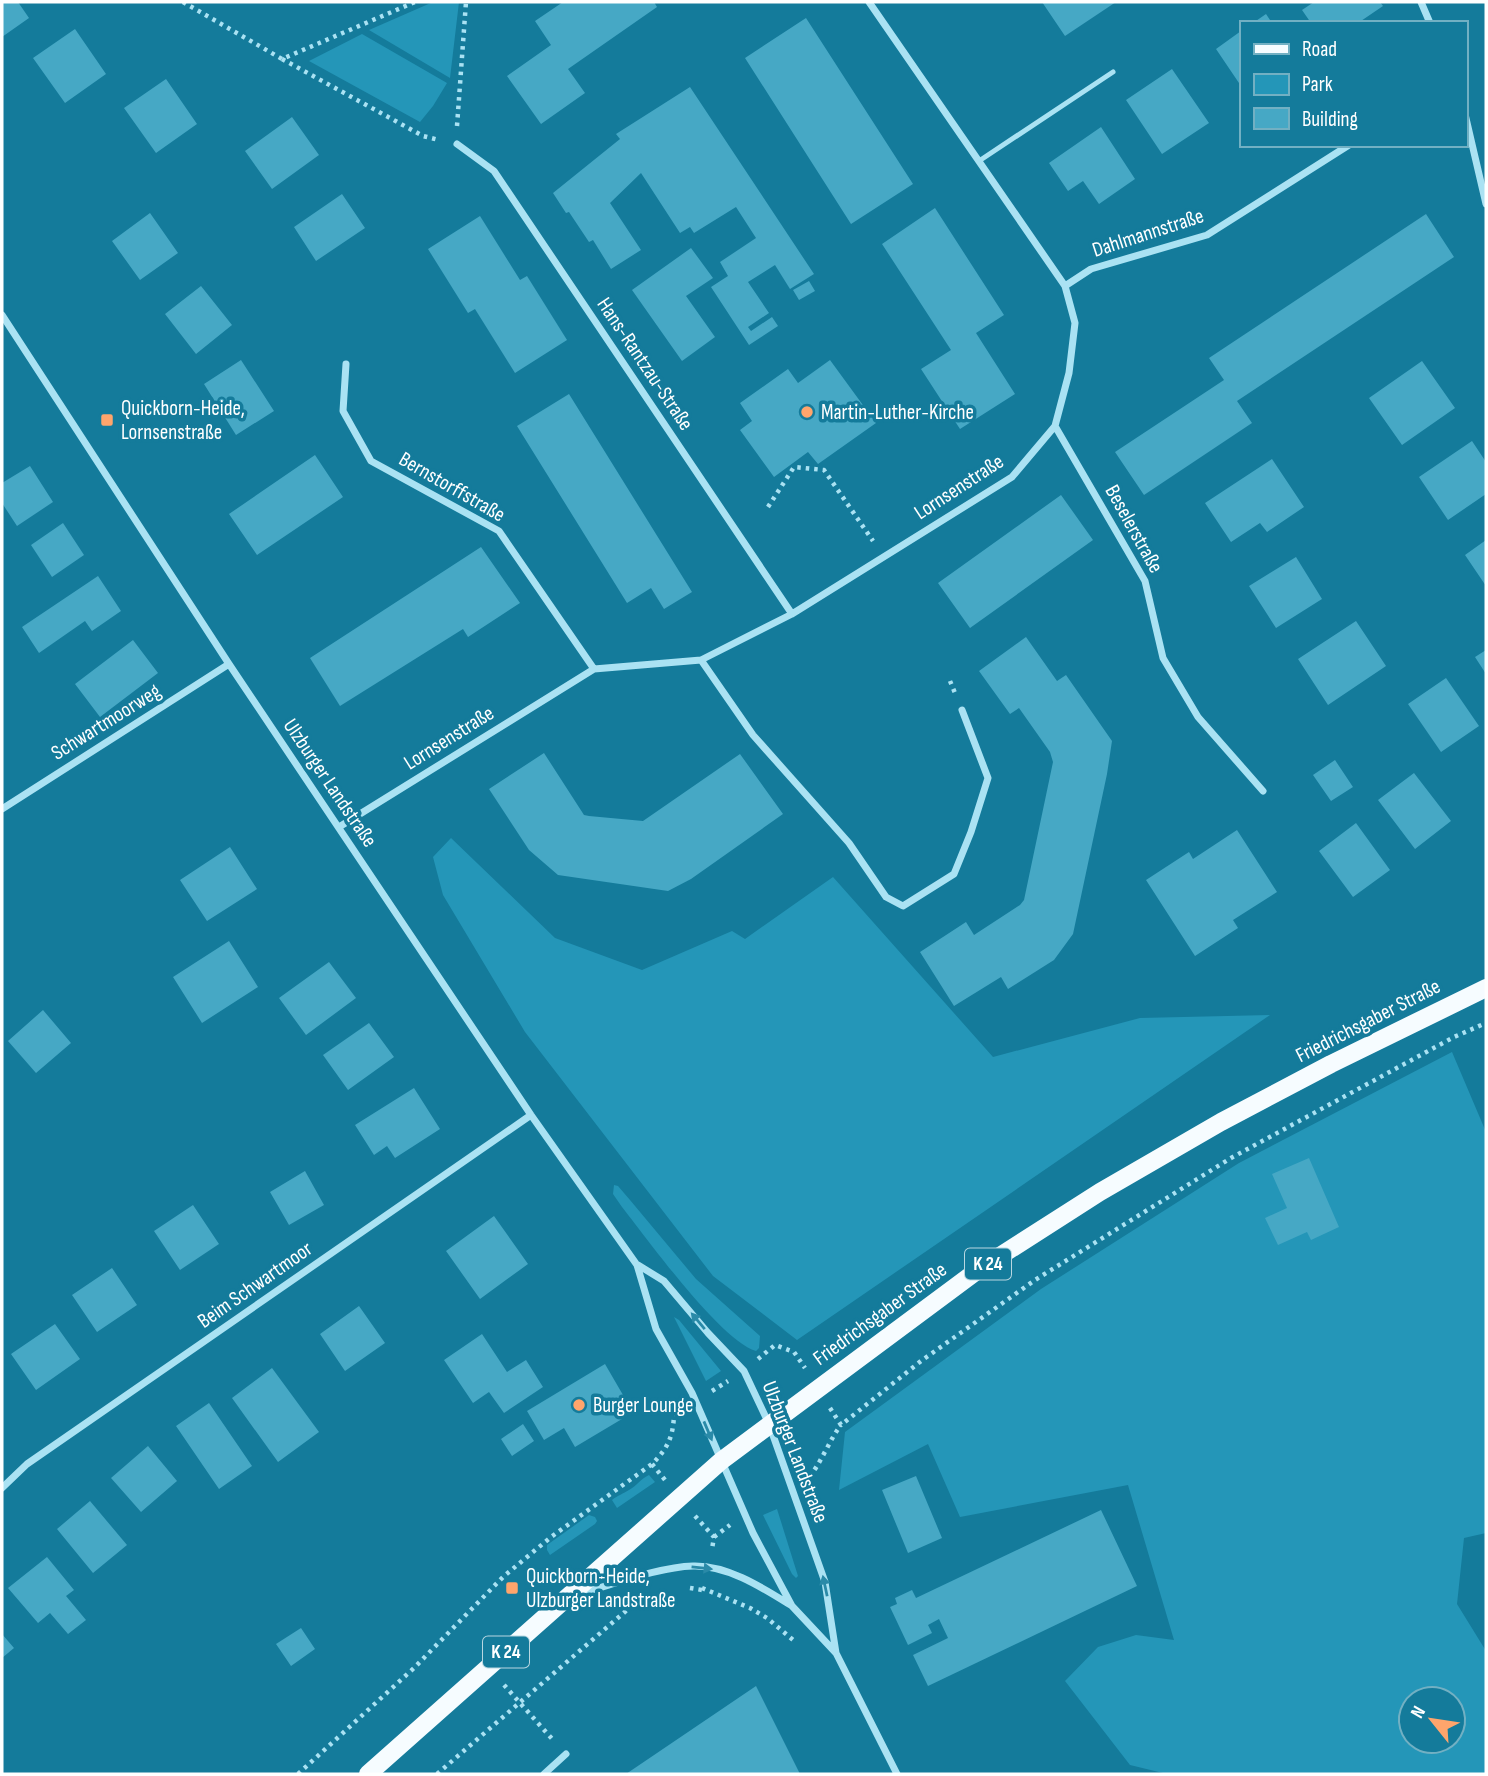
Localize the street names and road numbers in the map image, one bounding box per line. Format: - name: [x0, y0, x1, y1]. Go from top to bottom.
- street label: Dahlmannstraße: [1089, 203, 1207, 263]
- street label: Hans-Rantzau-Straße: [591, 293, 699, 435]
- street label: Bernstorffstraße: [394, 447, 510, 527]
- street label: Lornsenstraße: [910, 449, 1008, 525]
- street label: Beselerstraße: [1100, 481, 1168, 577]
- street label: Schwartmoorweg: [47, 678, 165, 766]
- street label: Lornsenstraße: [399, 701, 499, 775]
- street label: Ulzburger Landstraße: [278, 714, 382, 852]
- street label: Friedrichsgaber Straße: [1292, 974, 1444, 1068]
- street label: Beim Schwartmoor: [193, 1236, 317, 1334]
- road number: K 24: [965, 1248, 1011, 1280]
- street label: Friedrichsgaber Straße: [808, 1257, 952, 1371]
- street label: Ulzburger Landstraße: [757, 1378, 833, 1526]
- road number: K 24: [483, 1636, 529, 1668]

